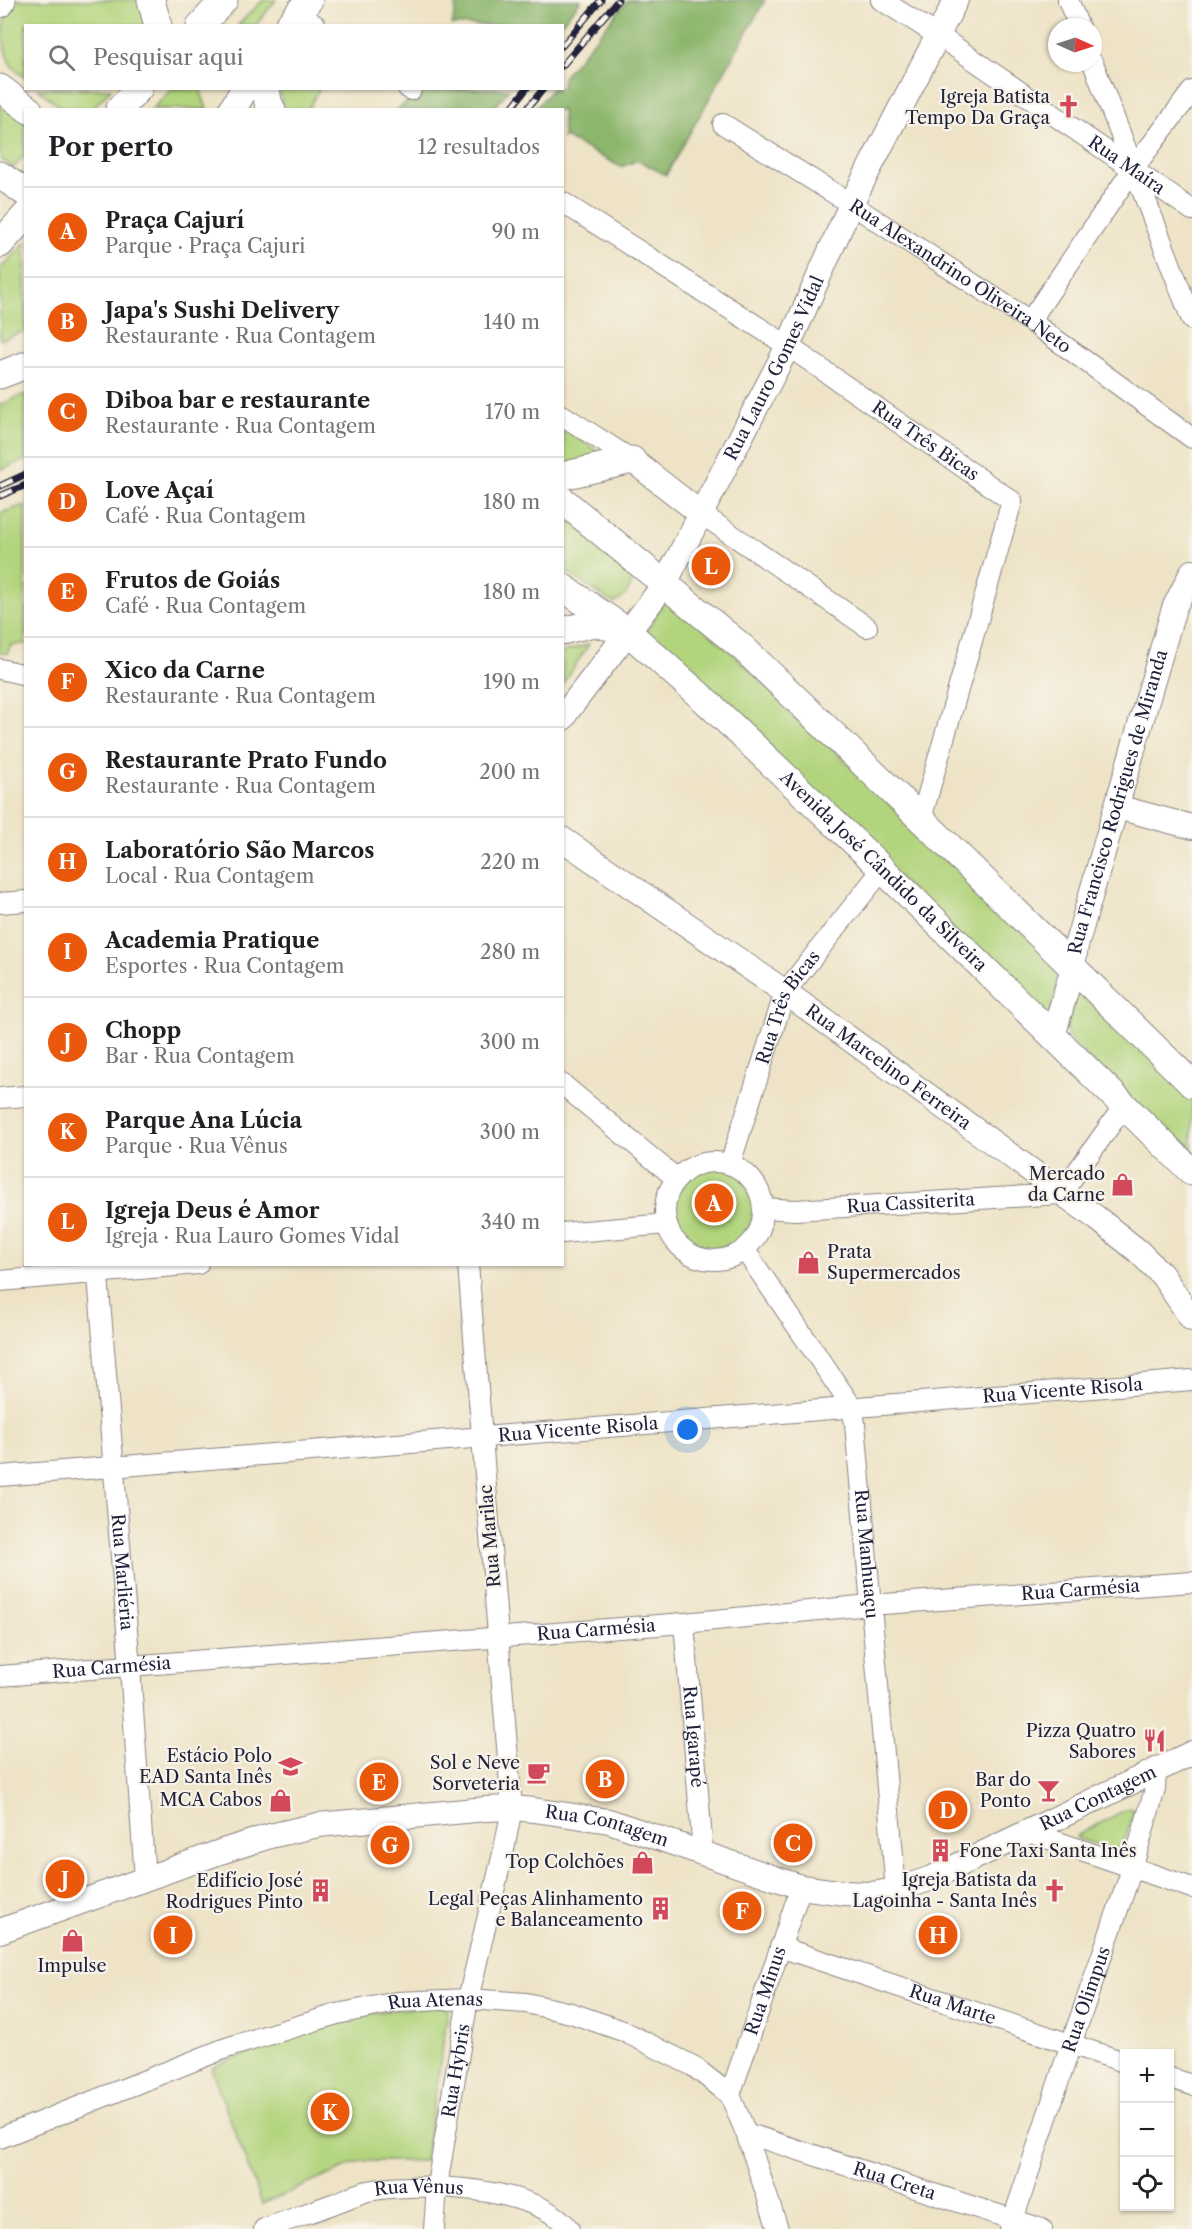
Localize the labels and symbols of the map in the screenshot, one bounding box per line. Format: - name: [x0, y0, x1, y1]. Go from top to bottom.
- north arrow: [1048, 18, 1102, 72]
- place label: Igreja Batista Tempo Da Graça: [905, 86, 1051, 129]
- church icon: Igreja Batista Tempo Da Graça: [1055, 94, 1081, 120]
- street label: Rua Maíra: [1084, 131, 1170, 199]
- street label: Rua Alexandrino Oliveira Neto: [845, 195, 1076, 358]
- street label: Rua Lauro Gomes Vidal: [720, 273, 829, 464]
- street label: Rua Três Bicas: [868, 396, 983, 486]
- pin: L: [692, 544, 730, 588]
- street label: Rua Francisco Rodrigues de Miranda: [1064, 647, 1172, 956]
- street label: Avenida José Cândido da Silveira: [775, 765, 992, 977]
- street label: Rua Três Bicas: [752, 946, 825, 1067]
- street label: Rua Marcelino Ferreira: [801, 999, 976, 1135]
- place label: Mercado da Carne: [1028, 1163, 1105, 1206]
- shop icon: Mercado da Carne: [1110, 1171, 1136, 1197]
- pin: A: [694, 1180, 734, 1226]
- street label: Rua Cassiterita: [846, 1188, 976, 1218]
- place label: Prata Supermercados: [827, 1241, 961, 1284]
- shop icon: Prata Supermercados: [796, 1249, 822, 1275]
- street label: Rua Vicente Risola: [982, 1373, 1144, 1408]
- street label: Rua Vicente Risola: [497, 1412, 660, 1447]
- your location: [673, 1415, 702, 1444]
- street label: Rua Marilac: [475, 1484, 505, 1588]
- street label: Rua Manhuaçu: [850, 1488, 883, 1619]
- street label: Rua Marliéria: [106, 1513, 138, 1632]
- street label: Rua Carmésia: [1020, 1575, 1141, 1605]
- street label: Rua Carmésia: [536, 1614, 657, 1645]
- street label: Rua Carmésia: [51, 1652, 172, 1683]
- street label: Rua Igarapé: [678, 1685, 709, 1788]
- place label: Pizza Quatro Sabores: [1026, 1720, 1136, 1763]
- restaurant icon: Pizza Quatro Sabores: [1141, 1728, 1167, 1754]
- place label: Estácio Polo EAD Santa Inês: [139, 1745, 272, 1788]
- place label: Sol e Neve Sorveteria: [430, 1752, 521, 1795]
- school or university icon: Estácio Polo EAD Santa Inês: [277, 1753, 303, 1779]
- pin: B: [586, 1756, 624, 1802]
- pin: E: [360, 1760, 398, 1804]
- cafe icon: Sol e Neve Sorveteria: [525, 1760, 551, 1786]
- street label: Rua Contagem: [1036, 1761, 1160, 1836]
- place label: Bar do Ponto: [975, 1769, 1031, 1812]
- bar icon: Bar do Ponto: [1036, 1777, 1062, 1803]
- shop icon: MCA Cabos: [267, 1787, 293, 1813]
- pin: D: [928, 1788, 968, 1832]
- place label: MCA Cabos: [160, 1789, 262, 1811]
- street label: Rua Contagem: [544, 1801, 672, 1852]
- pin: C: [774, 1820, 812, 1866]
- pin: G: [370, 1822, 410, 1868]
- building icon: Fone Taxi Santa Inês: [928, 1838, 954, 1864]
- place label: Fone Taxi Santa Inês: [959, 1840, 1137, 1862]
- shop icon: Top Colchões: [629, 1849, 655, 1875]
- place label: Top Colchões: [505, 1851, 624, 1873]
- pin: J: [46, 1856, 84, 1902]
- place label: Igreja Batista da Lagoinha - Santa Inês: [852, 1869, 1037, 1912]
- place label: Edifício José Rodrigues Pinto: [166, 1870, 303, 1913]
- church icon: Igreja Batista da Lagoinha - Santa Inês: [1042, 1877, 1068, 1903]
- building icon: Edifício José Rodrigues Pinto: [308, 1878, 334, 1904]
- place label: Legal Peças Alinhamento e Balanceamento: [428, 1888, 643, 1931]
- pin: F: [722, 1888, 762, 1934]
- building icon: Legal Peças Alinhamento e Balanceamento: [648, 1896, 674, 1922]
- pin: I: [154, 1912, 192, 1958]
- pin: H: [918, 1912, 958, 1958]
- shop icon: Impulse: [59, 1927, 85, 1953]
- street label: Rua Olimpus: [1058, 1943, 1115, 2055]
- street label: Rua Minus: [740, 1944, 791, 2038]
- place label: Impulse: [38, 1955, 107, 1977]
- street label: Rua Marte: [906, 1980, 999, 2029]
- street label: Rua Atenas: [386, 1988, 484, 2015]
- street label: Rua Hybris: [437, 2022, 475, 2119]
- pin: K: [310, 2090, 350, 2134]
- street label: Rua Creta: [850, 2157, 939, 2205]
- street label: Rua Vênus: [373, 2176, 465, 2201]

